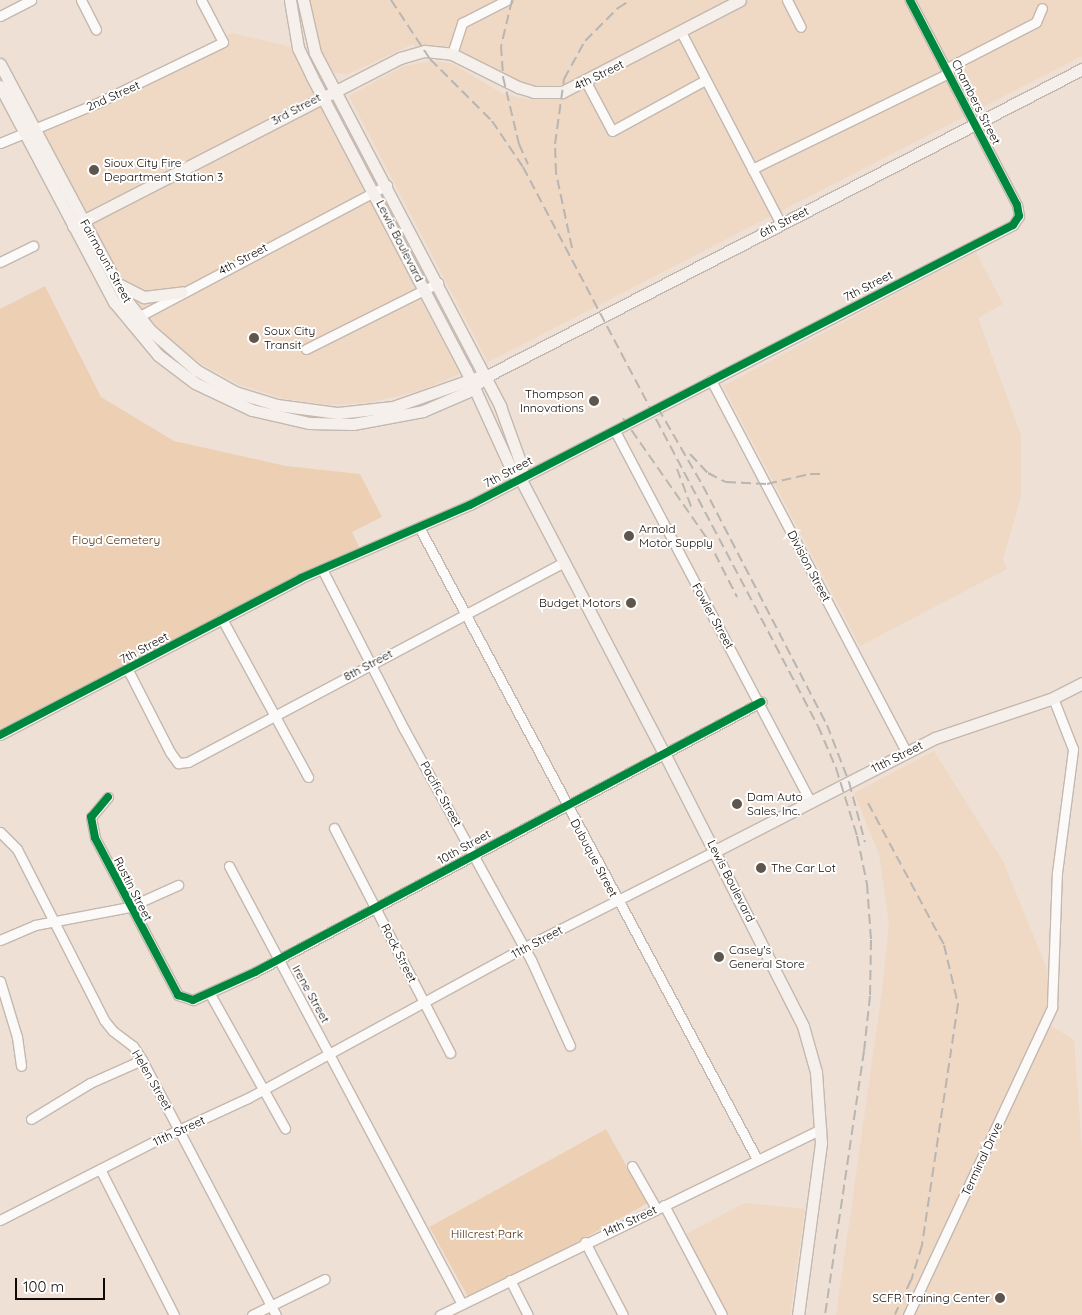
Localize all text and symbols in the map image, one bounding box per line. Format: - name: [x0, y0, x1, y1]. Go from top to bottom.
- street label: 4th Street: [572, 57, 626, 93]
- street label: Chambers Street: [948, 57, 1004, 147]
- street label: 2nd Street: [84, 78, 142, 114]
- street label: 3rd Street: [269, 90, 323, 128]
- place label: Sioux City Fire Department Station 3: [104, 156, 223, 184]
- marker: Sioux City Fire Department Station 3: [88, 164, 100, 176]
- street label: Lewis Boulevard: [373, 198, 427, 284]
- street label: 6th Street: [757, 203, 811, 241]
- street label: Fairmount Street: [77, 217, 135, 305]
- street label: 4th Street: [216, 240, 270, 278]
- street label: 7th Street: [841, 268, 895, 304]
- place label: Soux City Transit: [264, 324, 315, 352]
- marker: Soux City Transit: [248, 332, 260, 344]
- place label: Thompson Innovations: [520, 387, 584, 415]
- marker: Thompson Innovations: [588, 395, 600, 407]
- street label: 7th Street: [481, 453, 535, 491]
- place label: Arnold Motor Supply: [639, 522, 713, 550]
- street label: Division Street: [784, 528, 834, 604]
- marker: Arnold Motor Supply: [623, 530, 635, 542]
- park label: Floyd Cemetery: [72, 533, 160, 547]
- street label: Fowler Street: [689, 581, 737, 651]
- place label: Budget Motors: [539, 596, 621, 610]
- marker: Budget Motors: [625, 597, 637, 609]
- street label: 7th Street: [117, 629, 171, 667]
- street label: 8th Street: [341, 646, 395, 684]
- street label: 11th Street: [869, 738, 925, 776]
- street label: Pacific Street: [417, 759, 465, 829]
- place label: Dam Auto Sales, Inc.: [747, 790, 803, 818]
- marker: Dam Auto Sales, Inc.: [731, 798, 743, 810]
- street label: Dubuque Street: [567, 816, 621, 900]
- street label: 10th Street: [435, 827, 493, 867]
- street label: Lewis Boulevard: [704, 838, 758, 924]
- street label: Rustin Street: [111, 855, 155, 923]
- place label: The Car Lot: [771, 861, 836, 875]
- marker: The Car Lot: [755, 862, 767, 874]
- street label: Rock Street: [378, 921, 420, 985]
- street label: 11th Street: [509, 923, 565, 961]
- place label: Casey's General Store: [729, 943, 805, 971]
- marker: Casey's General Store: [713, 951, 725, 963]
- street label: Irene Street: [289, 963, 333, 1025]
- street label: Helen Street: [129, 1047, 175, 1113]
- street label: 11th Street: [151, 1113, 207, 1149]
- street label: Terminal Drive: [959, 1120, 1005, 1198]
- street label: 14th Street: [601, 1202, 659, 1240]
- park label: Hillcrest Park: [451, 1227, 523, 1241]
- scale bar: [18, 1268, 108, 1300]
- text: 100 m: [23, 1277, 64, 1296]
- place label: SCFR Training Center: [872, 1291, 990, 1305]
- marker: SCFR Training Center: [994, 1292, 1006, 1304]

